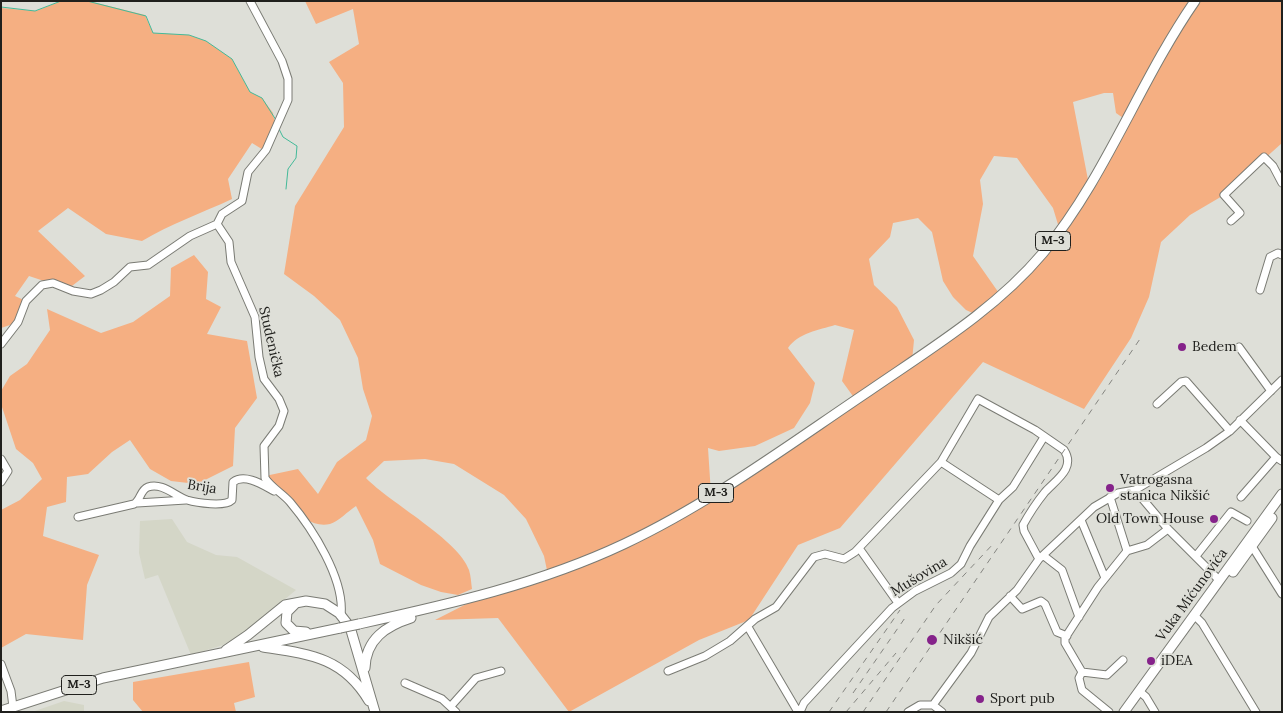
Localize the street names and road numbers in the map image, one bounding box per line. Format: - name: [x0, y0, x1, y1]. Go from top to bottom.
- road number: M-3: [1036, 232, 1070, 250]
- street label: Studenička: [255, 305, 287, 379]
- street label: Brija: [186, 476, 218, 498]
- road number: M-3: [698, 483, 734, 502]
- street label: Vuka Mićunovića: [1153, 545, 1231, 645]
- street label: Mušovina: [888, 554, 950, 600]
- road number: M-3: [62, 676, 96, 694]

